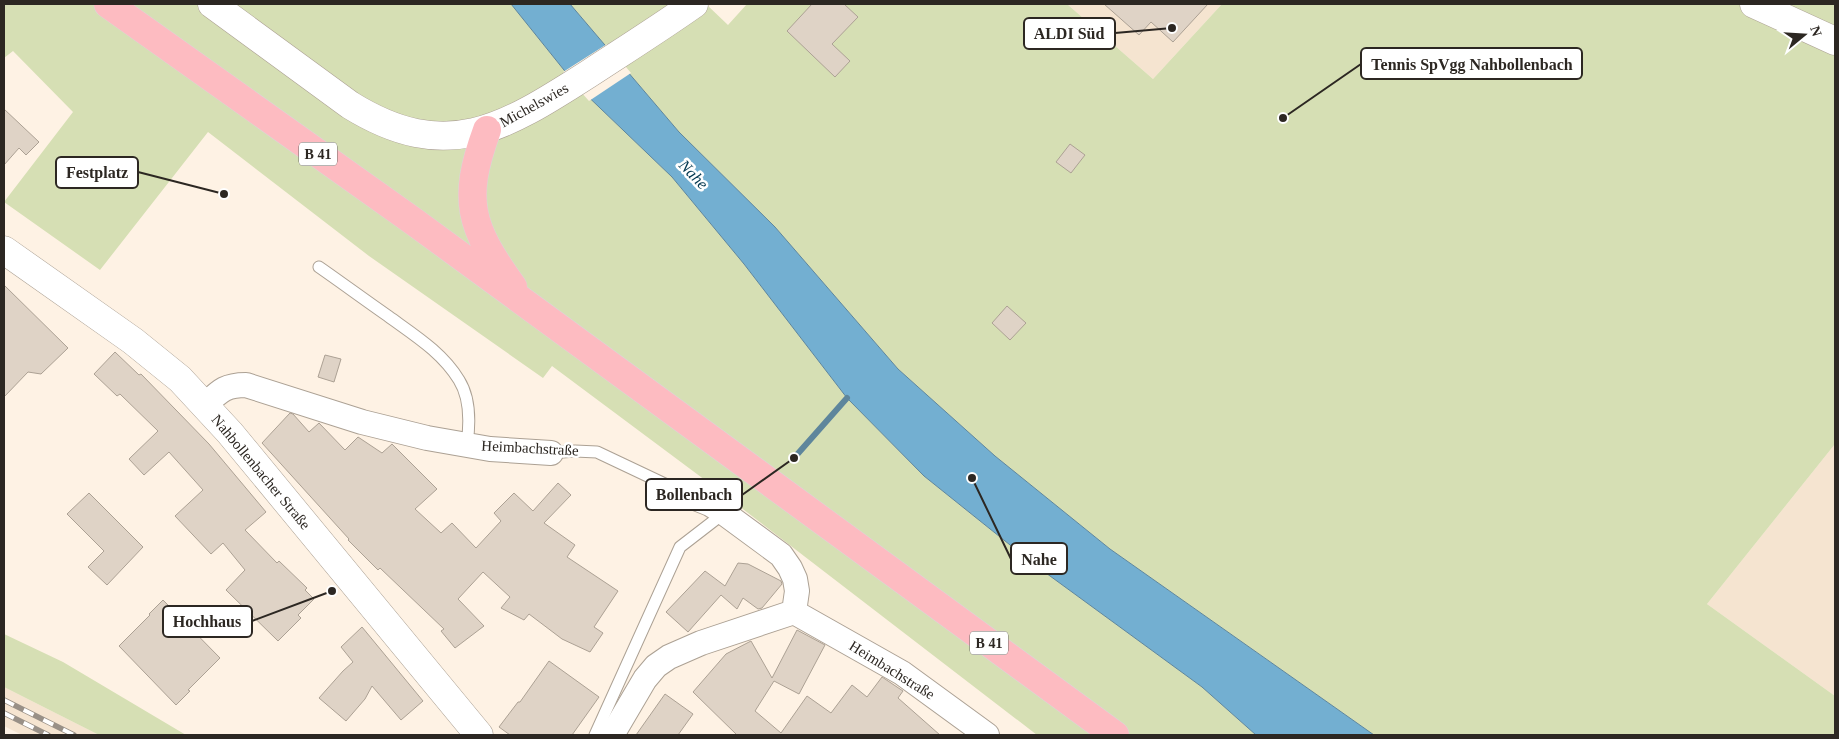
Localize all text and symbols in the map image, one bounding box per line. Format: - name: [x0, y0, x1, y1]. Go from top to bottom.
- north arrow: [1779, 10, 1829, 60]
- callout: ALDI Süd: [1024, 18, 1115, 49]
- text: N: [1807, 24, 1825, 38]
- text: ALDI Süd: [1034, 25, 1104, 42]
- callout: Tennis SpVgg Nahbollenbach: [1361, 48, 1582, 79]
- text: Tennis SpVgg Nahbollenbach: [1371, 56, 1573, 74]
- street label: Michelswies: [497, 80, 571, 130]
- road number: B 41: [299, 142, 337, 166]
- water label: Nahe: [675, 156, 711, 192]
- callout: Festplatz: [56, 157, 138, 188]
- text: Festplatz: [66, 164, 128, 182]
- street label: Nahbollenbacher Straße: [208, 411, 314, 533]
- street label: Heimbachstraße: [481, 437, 579, 459]
- callout: Bollenbach: [646, 479, 742, 510]
- text: Bollenbach: [656, 486, 732, 503]
- callout: Nahe: [1011, 543, 1067, 574]
- text: Nahe: [1021, 551, 1057, 568]
- callout: Hochhaus: [163, 606, 252, 637]
- text: Hochhaus: [173, 613, 241, 630]
- road number: B 41: [970, 632, 1008, 654]
- street label: Heimbachstraße: [846, 637, 938, 703]

